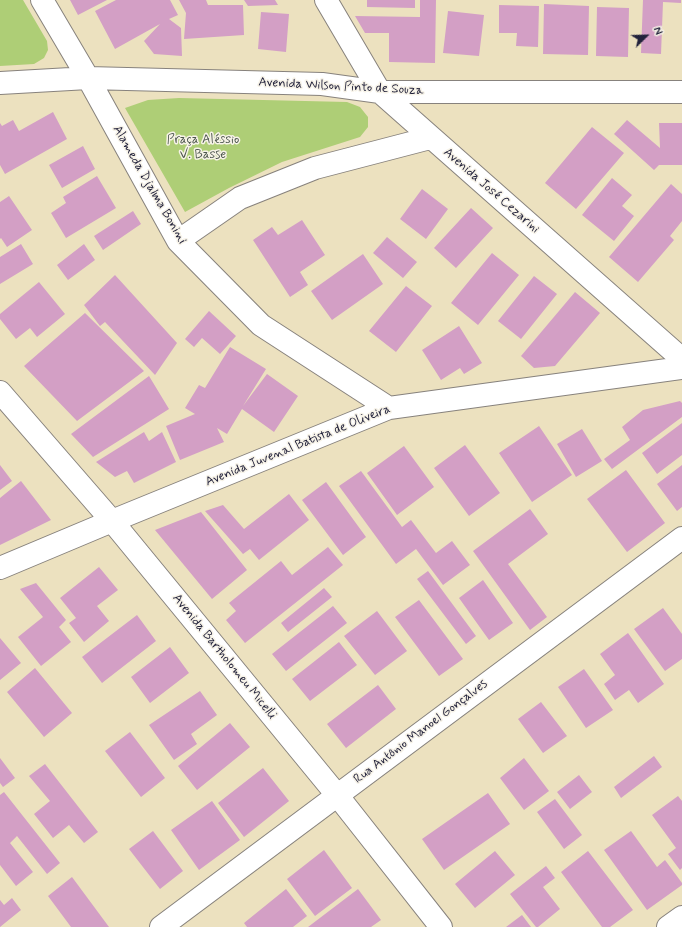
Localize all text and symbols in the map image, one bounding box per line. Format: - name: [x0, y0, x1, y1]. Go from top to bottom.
- north arrow: [626, 16, 666, 56]
- text: N: [649, 25, 665, 37]
- street label: Avenida Wilson Pinto de Souza: [258, 75, 424, 99]
- street label: Alameda Djalma Bonini: [109, 123, 189, 247]
- park label: Praça Aléssio V. Basse: [167, 132, 239, 163]
- street label: Avenida José Cezarini: [440, 145, 542, 237]
- street label: Avenida Juvenal Batista de Oliveira: [203, 402, 393, 490]
- street label: Avenida Bartholomeu Micelli: [169, 591, 279, 723]
- street label: Rua Antônio Manoel Gonçalves: [351, 677, 491, 787]

